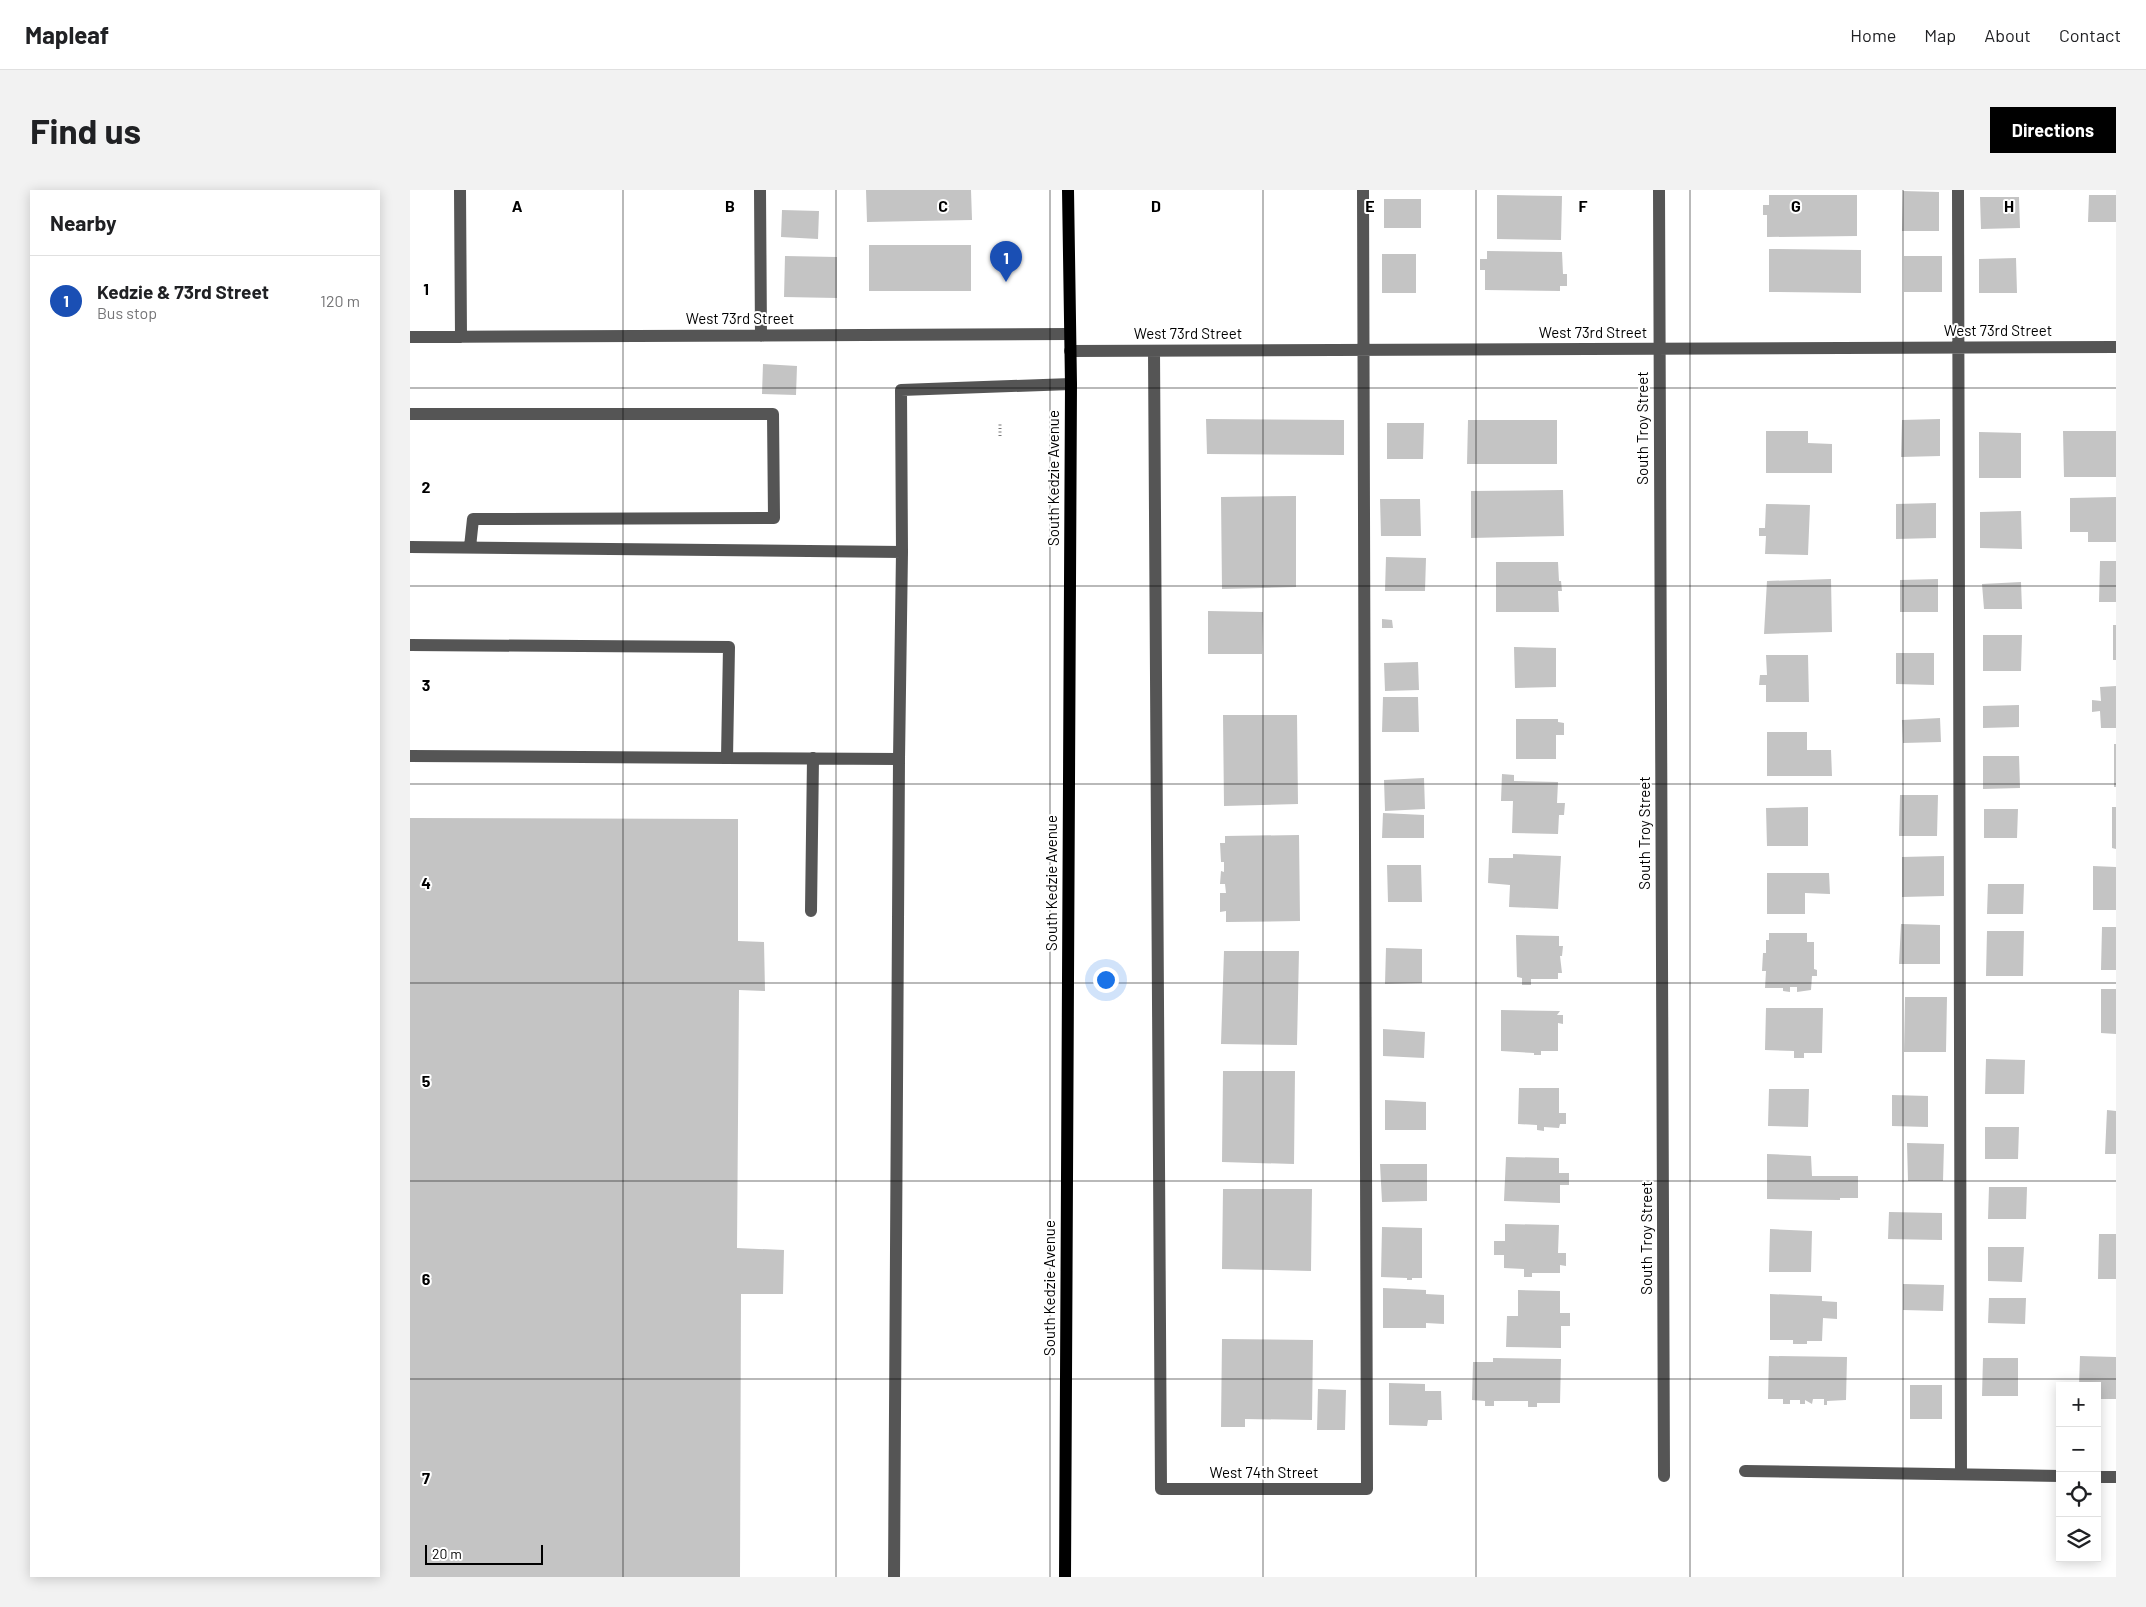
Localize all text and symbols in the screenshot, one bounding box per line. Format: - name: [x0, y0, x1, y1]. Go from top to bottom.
- text: Mapleaf: [25, 20, 109, 49]
- text: Home: [1850, 24, 1896, 46]
- text: Map: [1924, 24, 1956, 46]
- text: About: [1984, 24, 2031, 46]
- text: Contact: [2059, 24, 2121, 46]
- button: Directions: [1990, 107, 2116, 153]
- text: Find us: [30, 109, 141, 151]
- text: A: [512, 196, 523, 215]
- text: B: [725, 196, 735, 215]
- text: C: [938, 196, 948, 215]
- text: D: [1151, 196, 1161, 215]
- text: E: [1365, 196, 1375, 215]
- text: F: [1579, 196, 1588, 215]
- text: G: [1791, 196, 1801, 215]
- text: H: [2004, 196, 2014, 215]
- text: Nearby: [50, 210, 116, 235]
- pin: 1: [990, 241, 1022, 282]
- text: 1: [423, 279, 429, 298]
- text: Kedzie & 73rd Street: [97, 280, 269, 303]
- text: 1: [63, 291, 69, 310]
- text: 120 m: [320, 291, 360, 310]
- text: Bus stop: [97, 303, 157, 322]
- street label: West 73rd Street: [686, 309, 794, 327]
- street label: West 73rd Street: [1944, 321, 2052, 339]
- street label: West 73rd Street: [1539, 323, 1647, 341]
- street label: West 73rd Street: [1134, 324, 1242, 342]
- street label: South Troy Street: [1633, 371, 1651, 485]
- street label: South Kedzie Avenue: [1044, 410, 1062, 546]
- text: 2: [422, 477, 431, 496]
- text: 3: [422, 675, 430, 694]
- street label: South Troy Street: [1635, 776, 1653, 890]
- street label: South Kedzie Avenue: [1042, 815, 1060, 951]
- text: 4: [421, 873, 431, 892]
- your location: [1093, 967, 1119, 993]
- text: 5: [422, 1071, 431, 1090]
- street label: South Troy Street: [1637, 1181, 1655, 1295]
- street label: South Kedzie Avenue: [1040, 1220, 1058, 1356]
- text: 6: [422, 1269, 431, 1288]
- map controls: [2056, 1382, 2101, 1562]
- button: +: [2056, 1382, 2101, 1427]
- button: −: [2056, 1427, 2101, 1472]
- street label: West 74th Street: [1210, 1463, 1318, 1481]
- text: 7: [422, 1468, 430, 1487]
- button: locate: [2056, 1472, 2101, 1517]
- button: layers: [2056, 1517, 2101, 1562]
- scale bar: [425, 1542, 542, 1565]
- text: 20 m: [432, 1545, 462, 1562]

